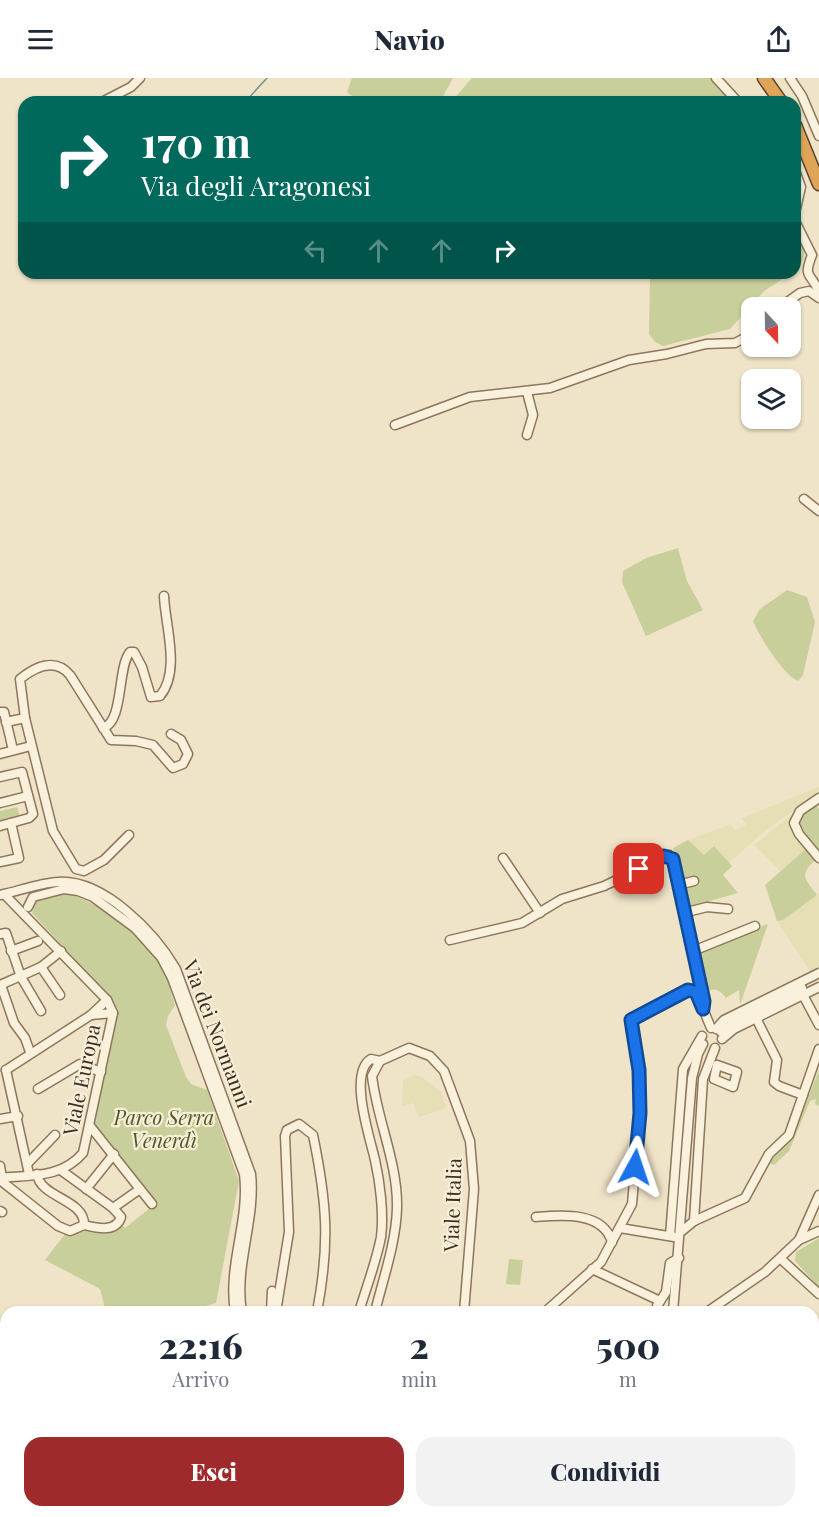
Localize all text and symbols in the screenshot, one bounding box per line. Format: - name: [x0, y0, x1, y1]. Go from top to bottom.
- text: Navio: [374, 21, 445, 57]
- icon: menu: [24, 23, 57, 56]
- icon: share: [762, 23, 795, 56]
- text: 170 m: [141, 113, 251, 169]
- icon: right: [42, 120, 120, 198]
- text: Via degli Aragonesi: [141, 167, 371, 203]
- icon: left: [299, 234, 332, 267]
- icon: ahead: [362, 234, 395, 267]
- icon: ahead: [425, 234, 458, 267]
- icon: right: [488, 234, 521, 267]
- north arrow: [741, 297, 801, 357]
- map controls: [741, 297, 801, 429]
- button: layers: [741, 369, 801, 429]
- pin: [613, 843, 664, 894]
- icon: arrive: [622, 852, 655, 885]
- street label: Via dei Normanni: [177, 955, 259, 1111]
- street label: Viale Europa: [55, 1021, 106, 1139]
- park label: Parco Serra Venerdì: [113, 1103, 214, 1153]
- position arrow: [603, 1135, 667, 1199]
- street label: Viale Italia: [436, 1158, 467, 1253]
- text: 22:16: [159, 1320, 243, 1368]
- text: 2: [410, 1320, 429, 1368]
- text: 500: [596, 1320, 660, 1368]
- text: Arrivo: [172, 1365, 229, 1392]
- text: min: [401, 1365, 437, 1392]
- text: m: [619, 1365, 637, 1392]
- button: Esci: [24, 1437, 404, 1506]
- button: Condividi: [416, 1437, 795, 1506]

